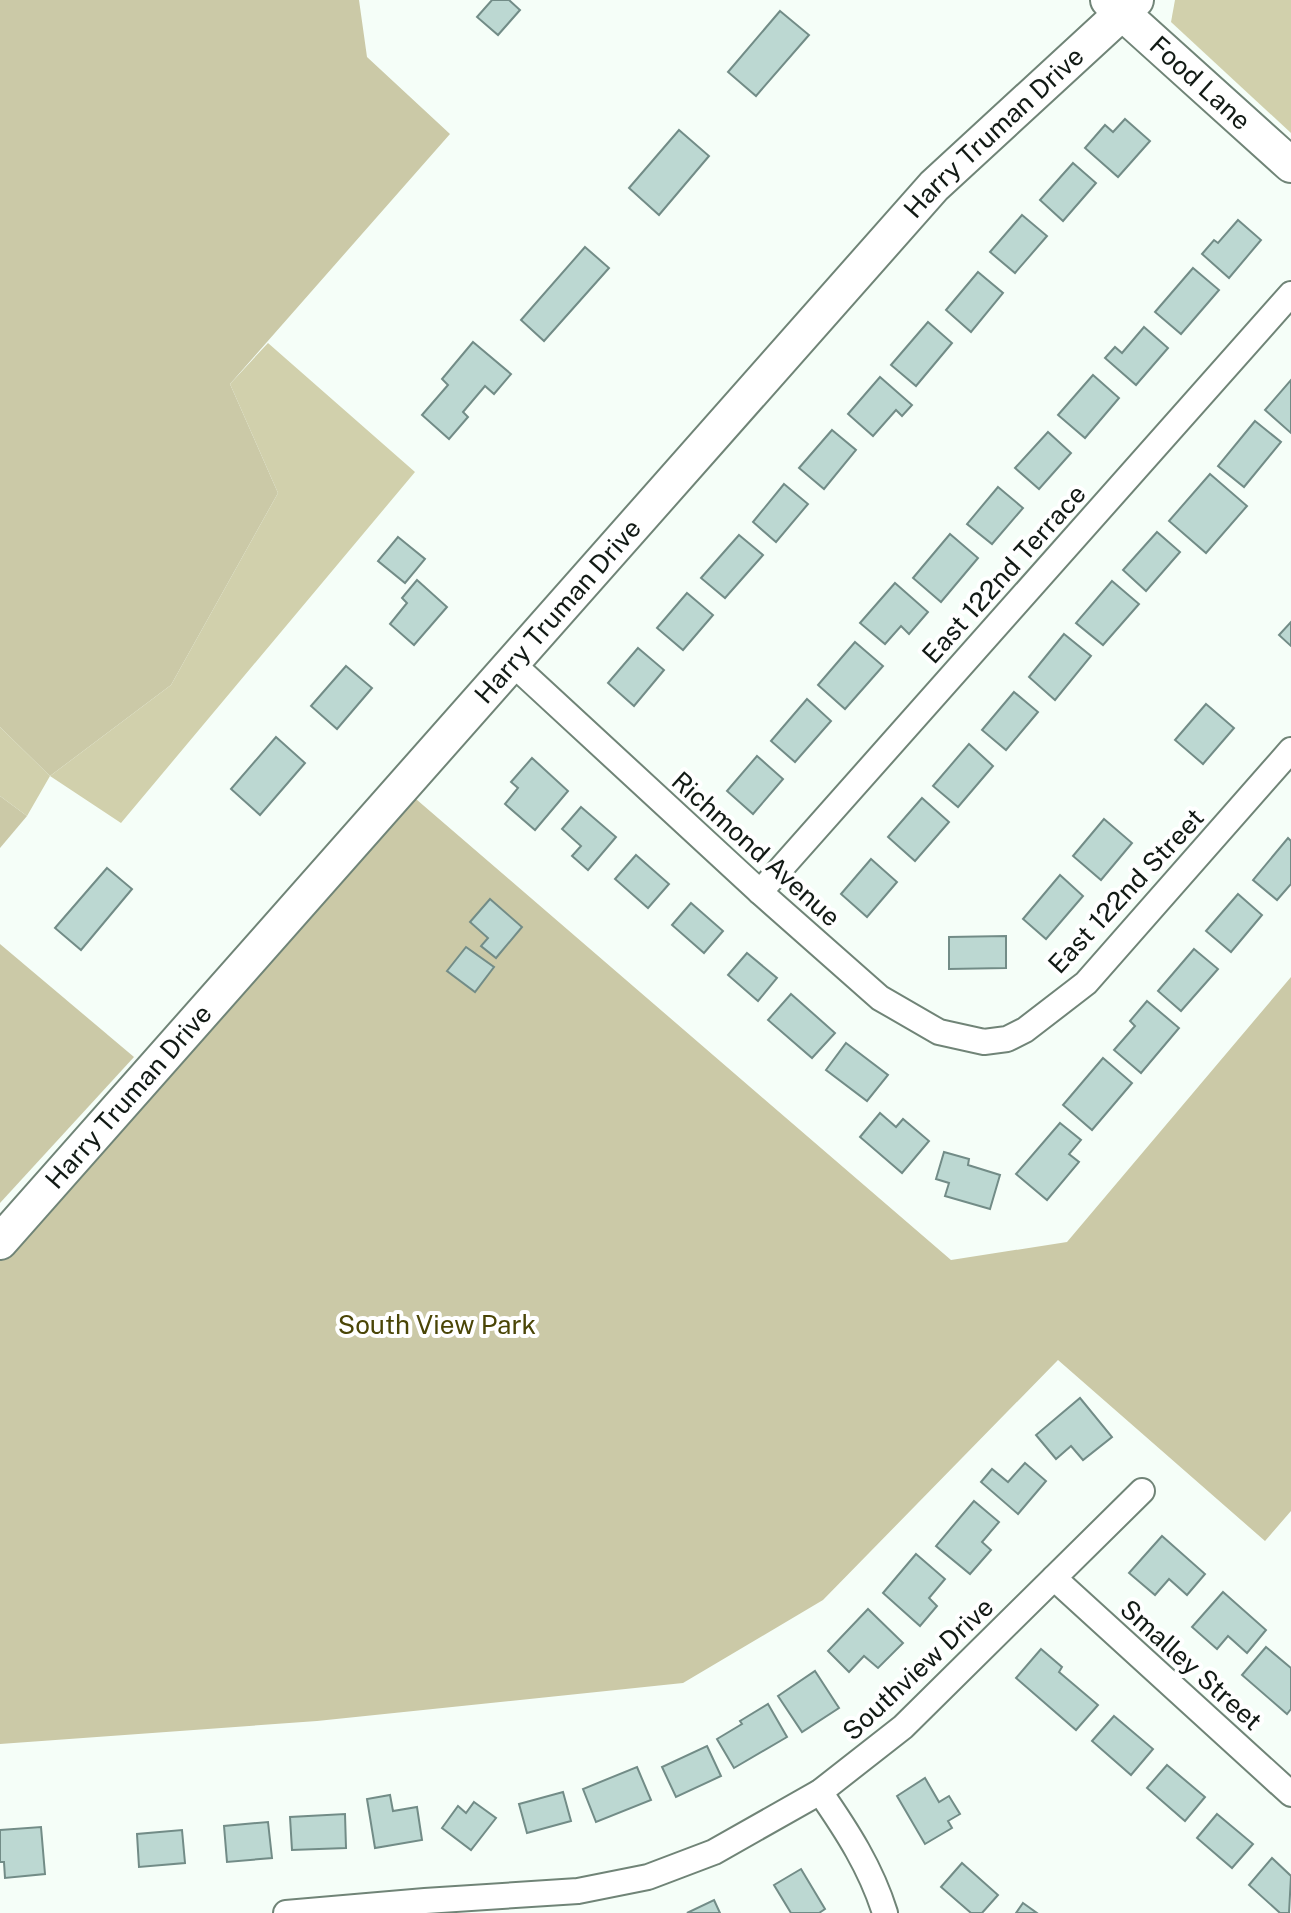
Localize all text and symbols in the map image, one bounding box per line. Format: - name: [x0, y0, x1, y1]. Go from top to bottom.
- street label: Food Lane: [1144, 29, 1257, 136]
- street label: Harry Truman Drive: [897, 40, 1090, 224]
- street label: East 122nd Terrace: [915, 478, 1092, 669]
- street label: Harry Truman Drive: [468, 512, 647, 709]
- street label: Richmond Avenue: [666, 765, 847, 932]
- street label: East 122nd Street: [1041, 802, 1210, 979]
- street label: Harry Truman Drive: [39, 998, 218, 1195]
- park label: South View Park: [338, 1309, 536, 1340]
- street label: Southview Drive: [836, 1591, 999, 1746]
- street label: Smalley Street: [1114, 1593, 1268, 1736]

